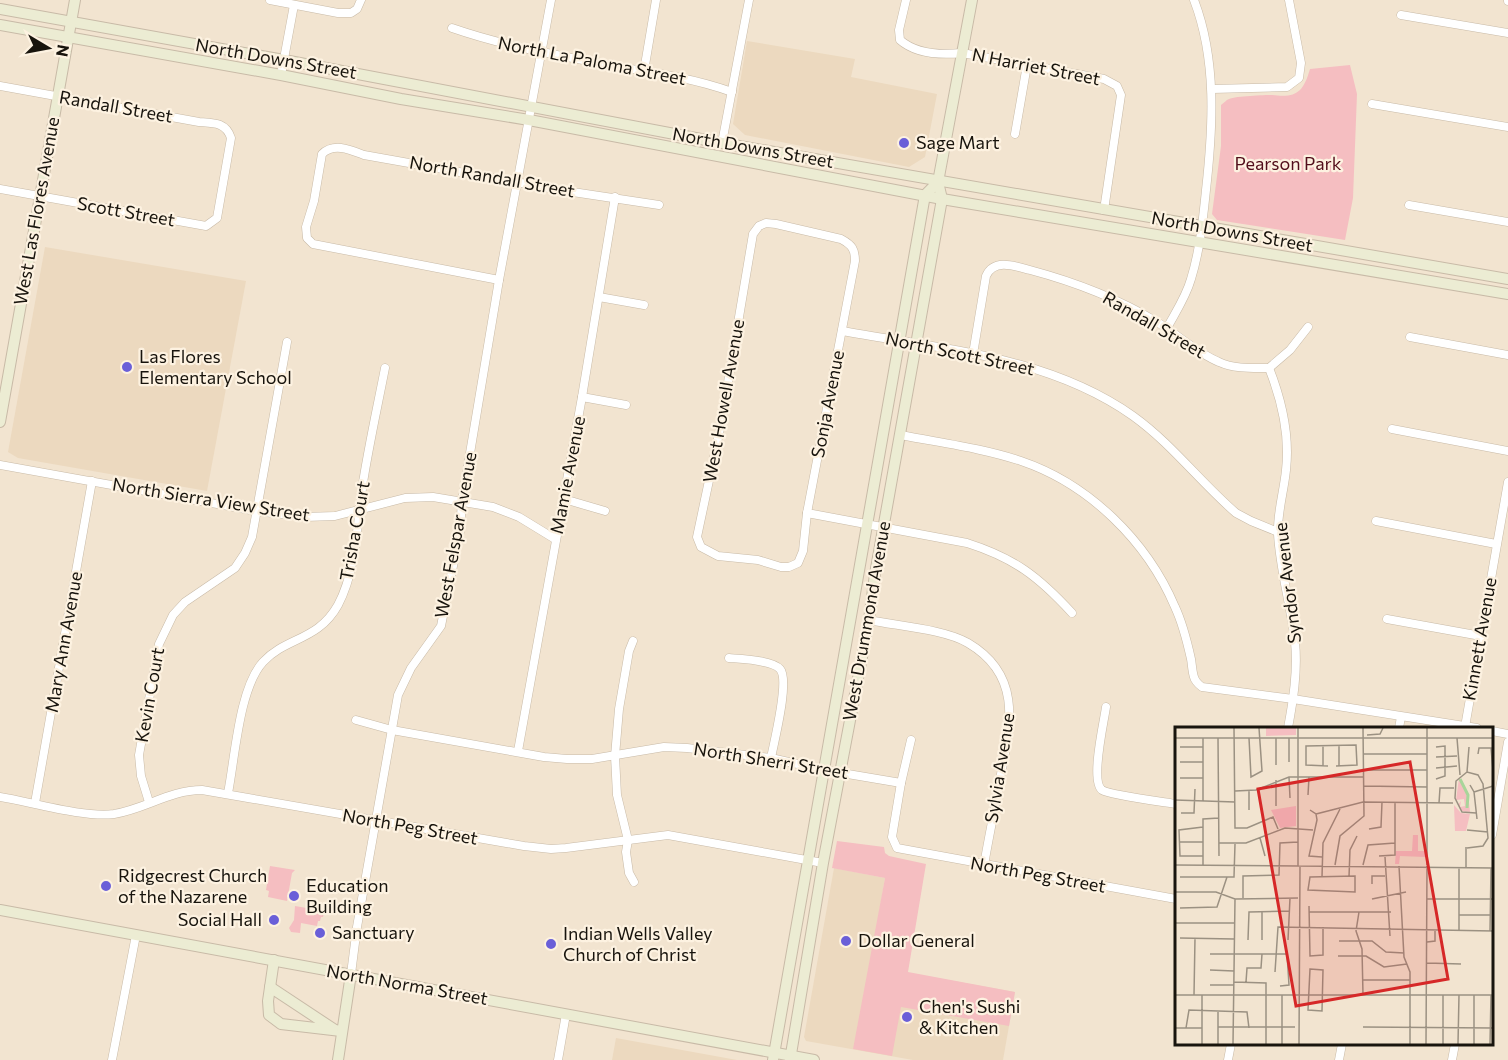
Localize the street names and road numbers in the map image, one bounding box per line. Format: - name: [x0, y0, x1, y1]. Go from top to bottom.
- street label: North La Paloma Street: [496, 31, 688, 89]
- street label: North Downs Street: [194, 33, 359, 83]
- street label: N Harriet Street: [970, 43, 1102, 89]
- street label: Randall Street: [58, 85, 175, 127]
- street label: West Las Flores Avenue: [9, 115, 63, 307]
- street label: North Downs Street: [671, 122, 836, 172]
- street label: North Randall Street: [408, 151, 577, 201]
- street label: Scott Street: [75, 192, 177, 230]
- street label: North Downs Street: [1150, 206, 1315, 256]
- street label: Randall Street: [1099, 286, 1210, 362]
- street label: West Howell Avenue: [698, 317, 748, 484]
- street label: North Scott Street: [884, 326, 1037, 380]
- street label: Sonja Avenue: [806, 348, 848, 459]
- street label: Mamie Avenue: [545, 414, 589, 536]
- street label: West Felspar Avenue: [430, 450, 480, 620]
- street label: North Sierra View Street: [111, 473, 311, 525]
- street label: Trisha Court: [334, 479, 374, 582]
- street label: West Drummond Avenue: [838, 519, 894, 722]
- street label: Syndor Avenue: [1269, 521, 1305, 645]
- street label: Mary Ann Avenue: [40, 570, 86, 714]
- street label: Kinnett Avenue: [1457, 575, 1501, 702]
- street label: Kevin Court: [130, 646, 168, 744]
- street label: Sylvia Avenue: [979, 711, 1019, 824]
- street label: North Sherri Street: [692, 737, 850, 783]
- street label: North Peg Street: [341, 803, 480, 849]
- street label: North Peg Street: [969, 851, 1108, 897]
- street label: North Norma Street: [325, 959, 490, 1009]

